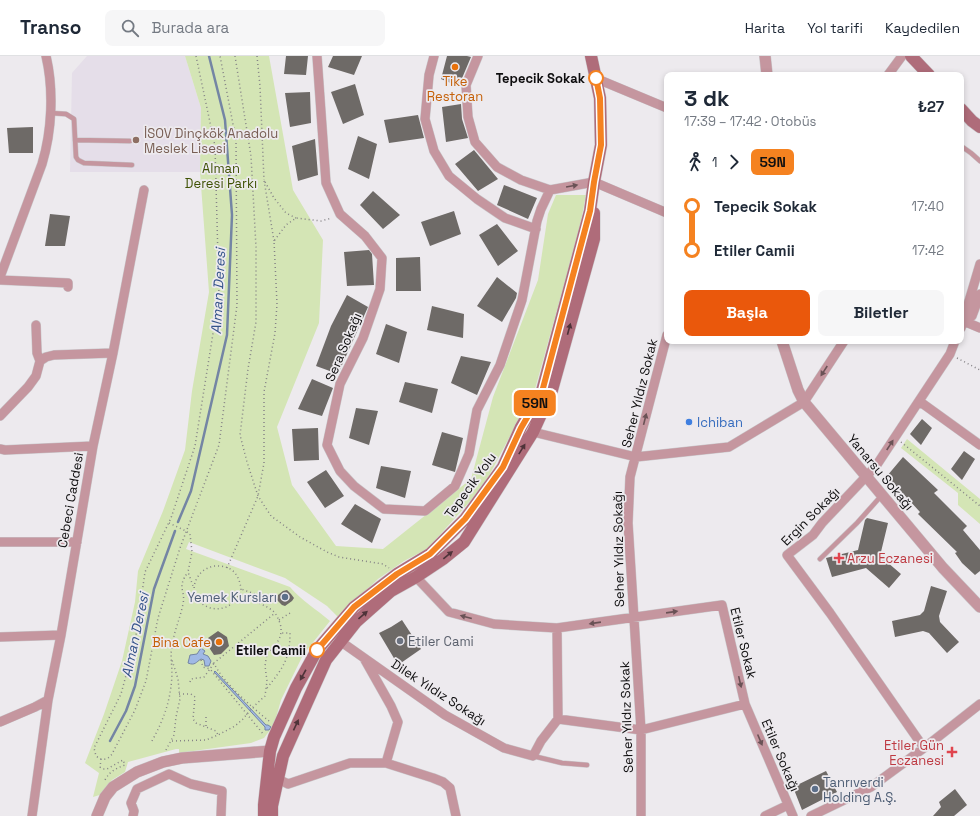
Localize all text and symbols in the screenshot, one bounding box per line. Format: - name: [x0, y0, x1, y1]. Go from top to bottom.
- search box: [105, 10, 385, 46]
- text: Transo: [20, 15, 81, 40]
- icon: search: [119, 17, 141, 39]
- text: Burada ara: [151, 18, 229, 37]
- text: Harita: [745, 19, 785, 37]
- text: Yol tarifi: [807, 19, 863, 37]
- text: Kaydedilen: [885, 19, 960, 37]
- marker: Tike Restoran: [450, 62, 460, 72]
- place label: Tepecik Sokak: [496, 70, 586, 87]
- marker: Tepecik Sokak: [588, 70, 604, 86]
- place label: Tike Restoran: [427, 73, 483, 105]
- text: 3 dk: [684, 84, 729, 112]
- text: ₺27: [918, 97, 944, 116]
- text: 17:39 – 17:42 · Otobüs: [684, 113, 816, 130]
- place label: İSOV Dinçkök Anadolu Meslek Lisesi: [144, 125, 278, 157]
- marker: İSOV Dinçkök Anadolu Meslek Lisesi: [131, 135, 141, 145]
- icon: walk: [684, 151, 706, 173]
- icon: forward: [723, 151, 745, 173]
- text: 59N: [759, 153, 786, 171]
- text: 1: [712, 154, 717, 171]
- park label: Alman Deresi Parkı: [185, 160, 257, 192]
- one-way arrow: [565, 182, 578, 188]
- text: Tepecik Sokak: [714, 197, 817, 216]
- text: 17:40: [911, 198, 944, 215]
- text: Etiler Camii: [714, 241, 795, 260]
- text: 17:42: [912, 242, 944, 259]
- water label: Alman Deresi: [207, 246, 229, 335]
- button: Başla: [684, 290, 810, 336]
- button: Biletler: [818, 290, 944, 336]
- street label: Sera Sokağı: [321, 310, 366, 384]
- one-way arrow: [566, 322, 572, 334]
- street label: Seher Yıldız Sokak: [618, 337, 661, 449]
- one-way arrow: [820, 366, 828, 377]
- line badge: 59N: [512, 390, 558, 416]
- text: 59N: [522, 394, 548, 412]
- one-way arrow: [643, 413, 649, 425]
- place label: Ichiban: [697, 414, 743, 431]
- marker: Ichiban: [684, 417, 694, 427]
- street label: Yanarsu Sokağı: [844, 431, 917, 514]
- one-way arrow: [886, 439, 893, 451]
- one-way arrow: [519, 443, 526, 455]
- street label: Tepecik Yolu: [441, 449, 500, 522]
- street label: Cebeci Caddesi: [54, 451, 87, 549]
- street label: Ergin Sokağı: [777, 483, 843, 549]
- street label: Seher Yıldız Sokağı: [609, 491, 628, 607]
- one-way arrow: [443, 550, 453, 559]
- place label: Arzu Eczanesi: [847, 550, 933, 567]
- marker: Arzu Eczanesi: [834, 553, 844, 563]
- water label: Alman Deresi: [117, 589, 153, 679]
- place label: Yemek Kursları: [187, 589, 277, 606]
- marker: Yemek Kursları: [280, 592, 290, 602]
- street label: Etiler Sokak: [726, 606, 761, 681]
- one-way arrow: [666, 609, 678, 615]
- one-way arrow: [358, 611, 369, 620]
- one-way arrow: [460, 614, 472, 620]
- one-way arrow: [588, 620, 601, 626]
- place label: Etiler Cami: [408, 633, 474, 650]
- place label: Bina Cafe: [152, 634, 211, 651]
- marker: Etiler Cami: [395, 636, 405, 646]
- marker: Bina Cafe: [214, 637, 224, 647]
- place label: Etiler Camii: [236, 642, 306, 659]
- marker: Etiler Camii: [309, 642, 325, 658]
- street label: Dilek Yıldız Sokağı: [388, 655, 489, 729]
- street label: Seher Yıldız Sokak: [616, 661, 637, 773]
- one-way arrow: [299, 669, 306, 681]
- one-way arrow: [737, 676, 743, 688]
- street label: Etiler Sokağı: [758, 716, 803, 794]
- one-way arrow: [293, 719, 299, 731]
- one-way arrow: [758, 734, 764, 746]
- place label: Etiler Gün Eczanesi: [884, 737, 944, 769]
- marker: Etiler Gün Eczanesi: [947, 747, 957, 757]
- place label: Tanrıverdi Holding A.Ş.: [823, 774, 897, 806]
- marker: Tanrıverdi Holding A.Ş.: [810, 784, 820, 794]

